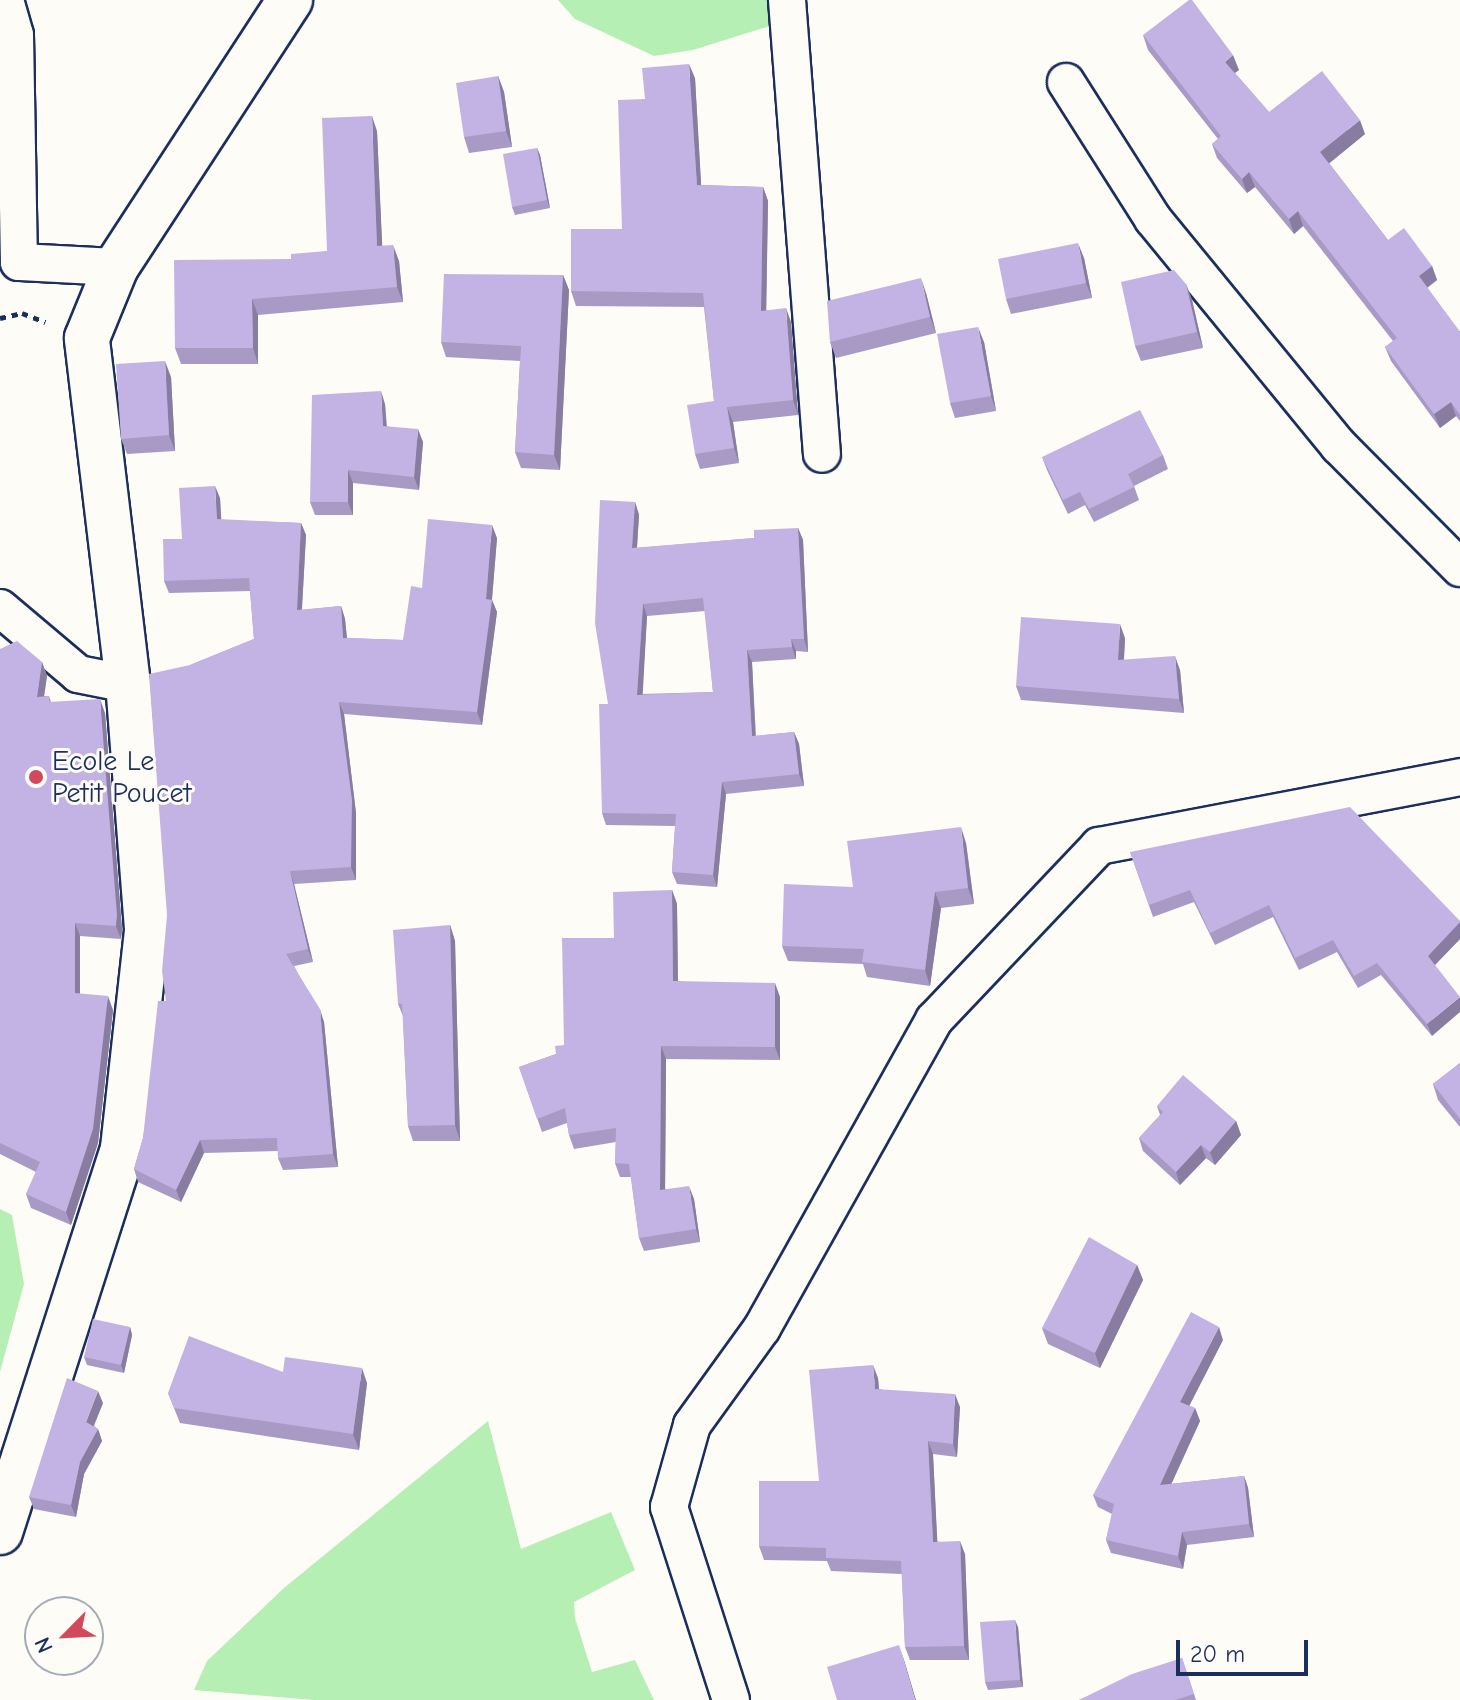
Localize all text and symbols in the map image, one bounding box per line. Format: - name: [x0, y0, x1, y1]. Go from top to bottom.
- place label: Ecole Le Petit Poucet: [52, 744, 191, 810]
- marker: Ecole Le Petit Poucet: [27, 768, 45, 786]
- north arrow: [24, 1596, 104, 1676]
- scale bar: [1180, 1624, 1312, 1674]
- text: N: [29, 1633, 59, 1657]
- text: 20 m: [1190, 1640, 1245, 1668]

